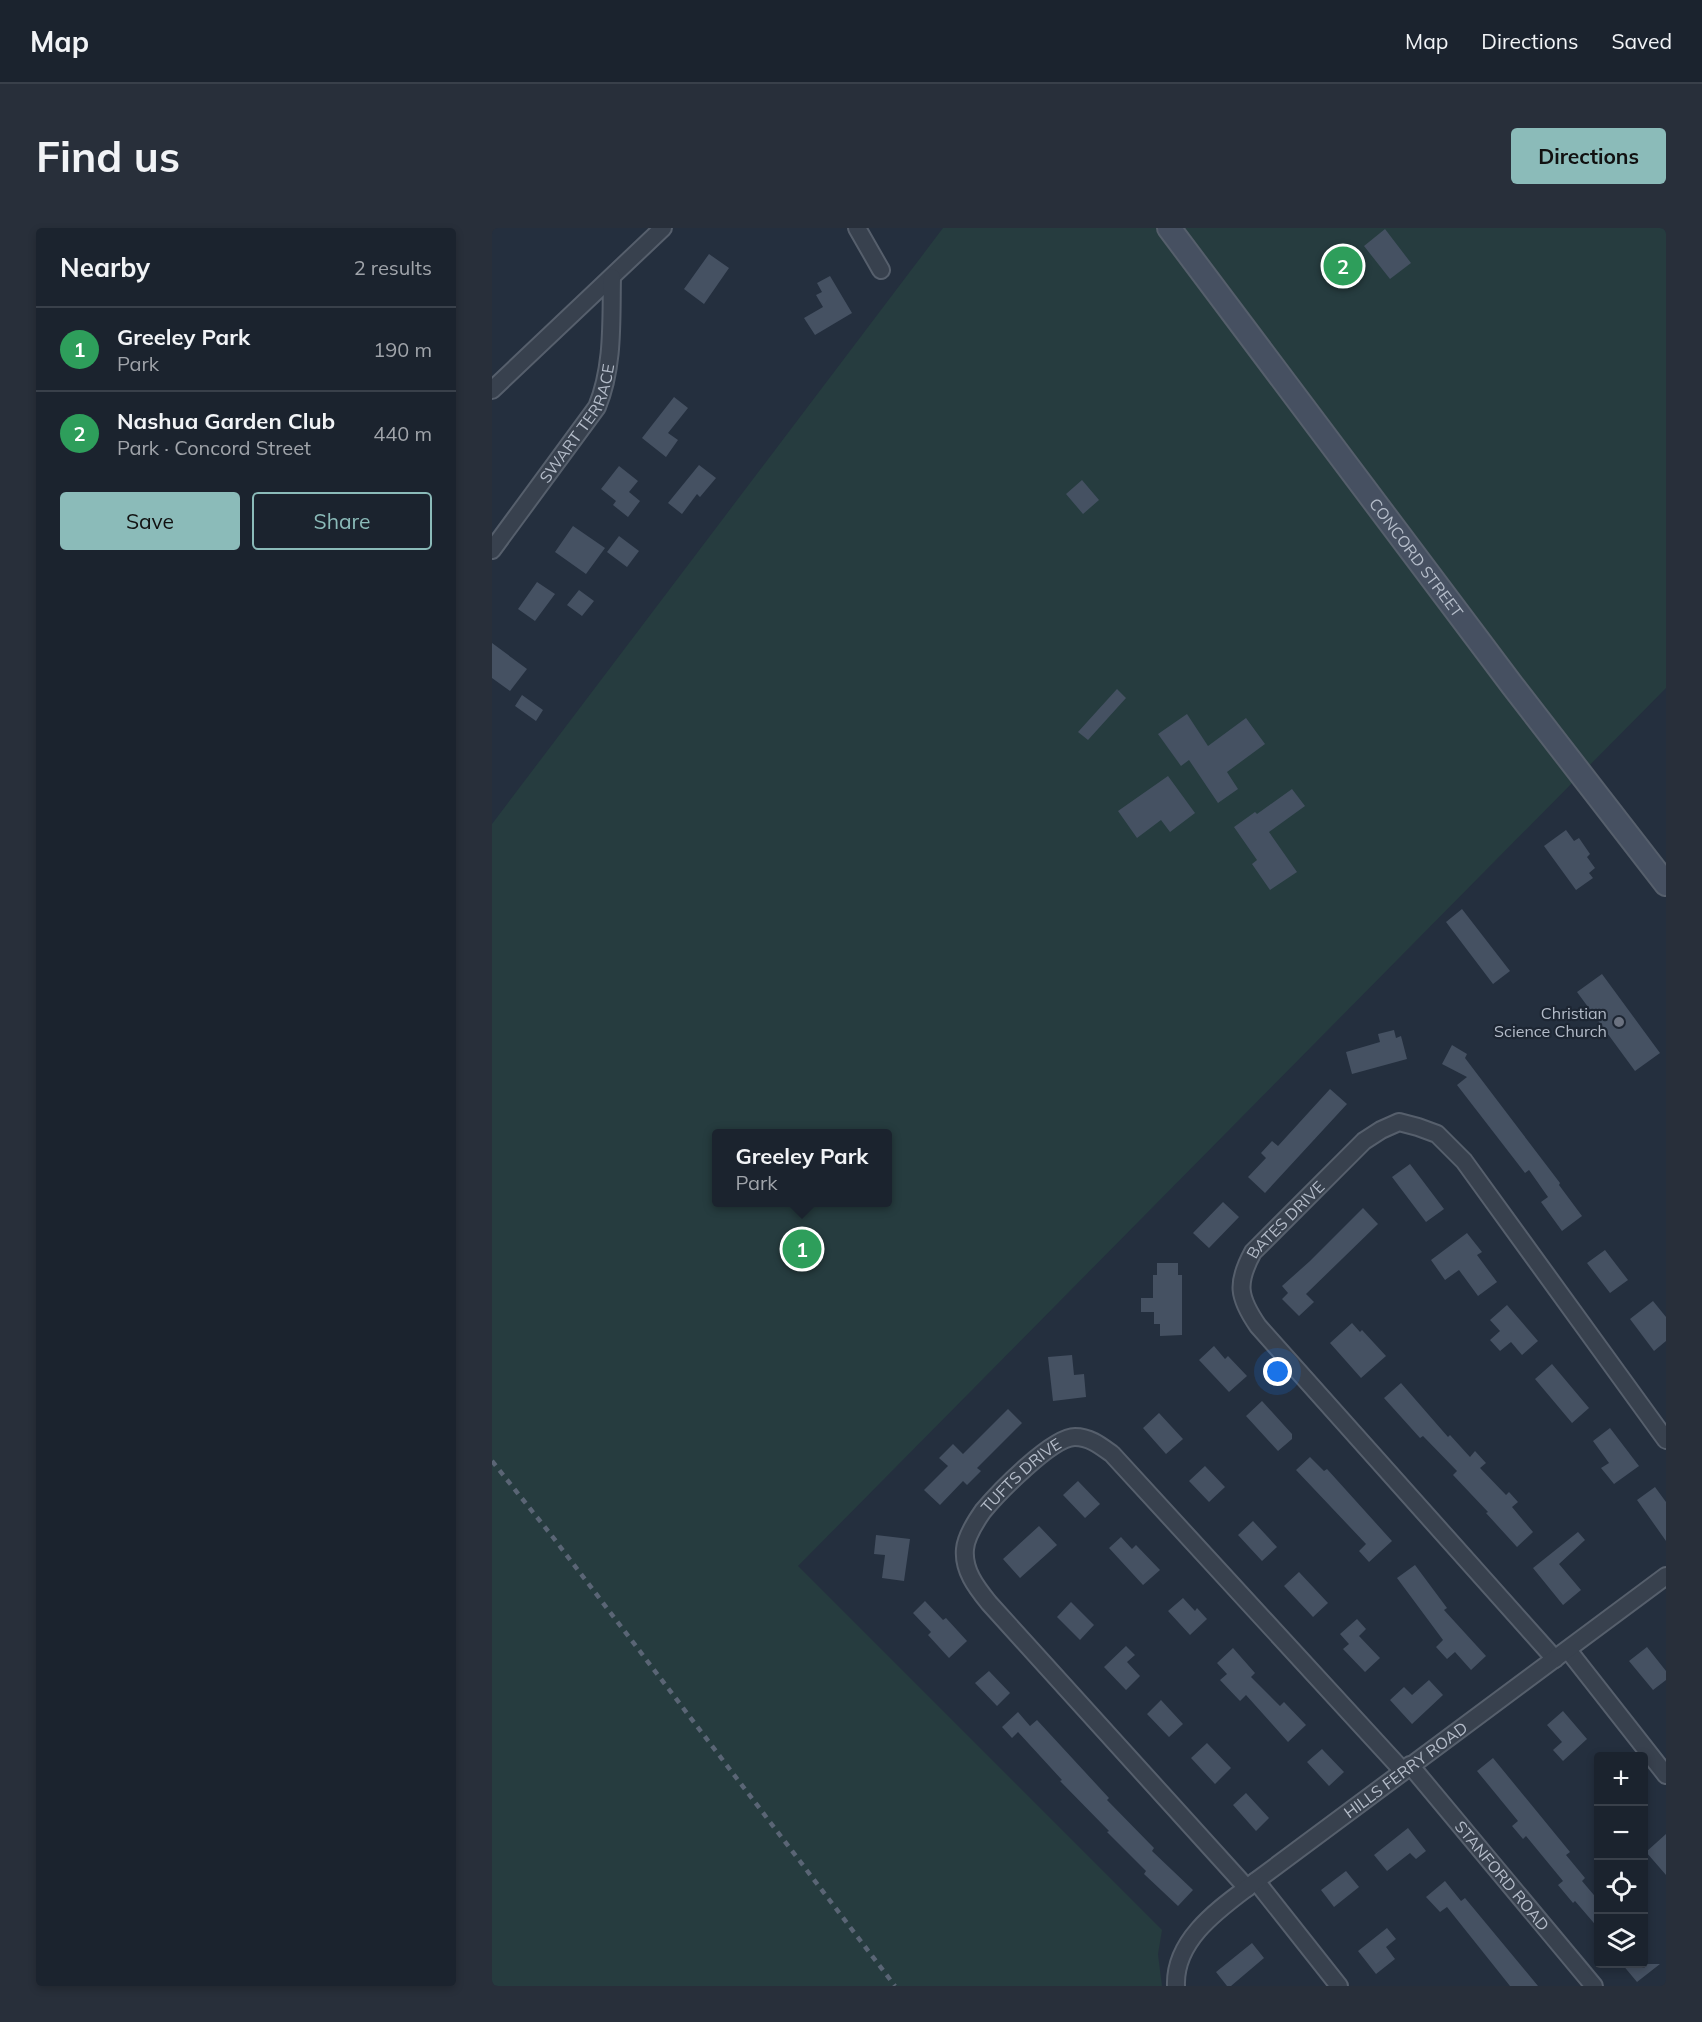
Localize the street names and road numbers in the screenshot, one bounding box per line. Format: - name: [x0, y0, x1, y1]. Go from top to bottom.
- street label: SWART TERRACE: [535, 362, 618, 487]
- street label: CONCORD STREET: [1365, 494, 1468, 621]
- street label: BATES DRIVE: [1242, 1177, 1328, 1262]
- street label: TUFTS DRIVE: [976, 1434, 1065, 1516]
- street label: HILLS FERRY ROAD: [1340, 1717, 1471, 1822]
- street label: STANFORD ROAD: [1451, 1817, 1554, 1935]

